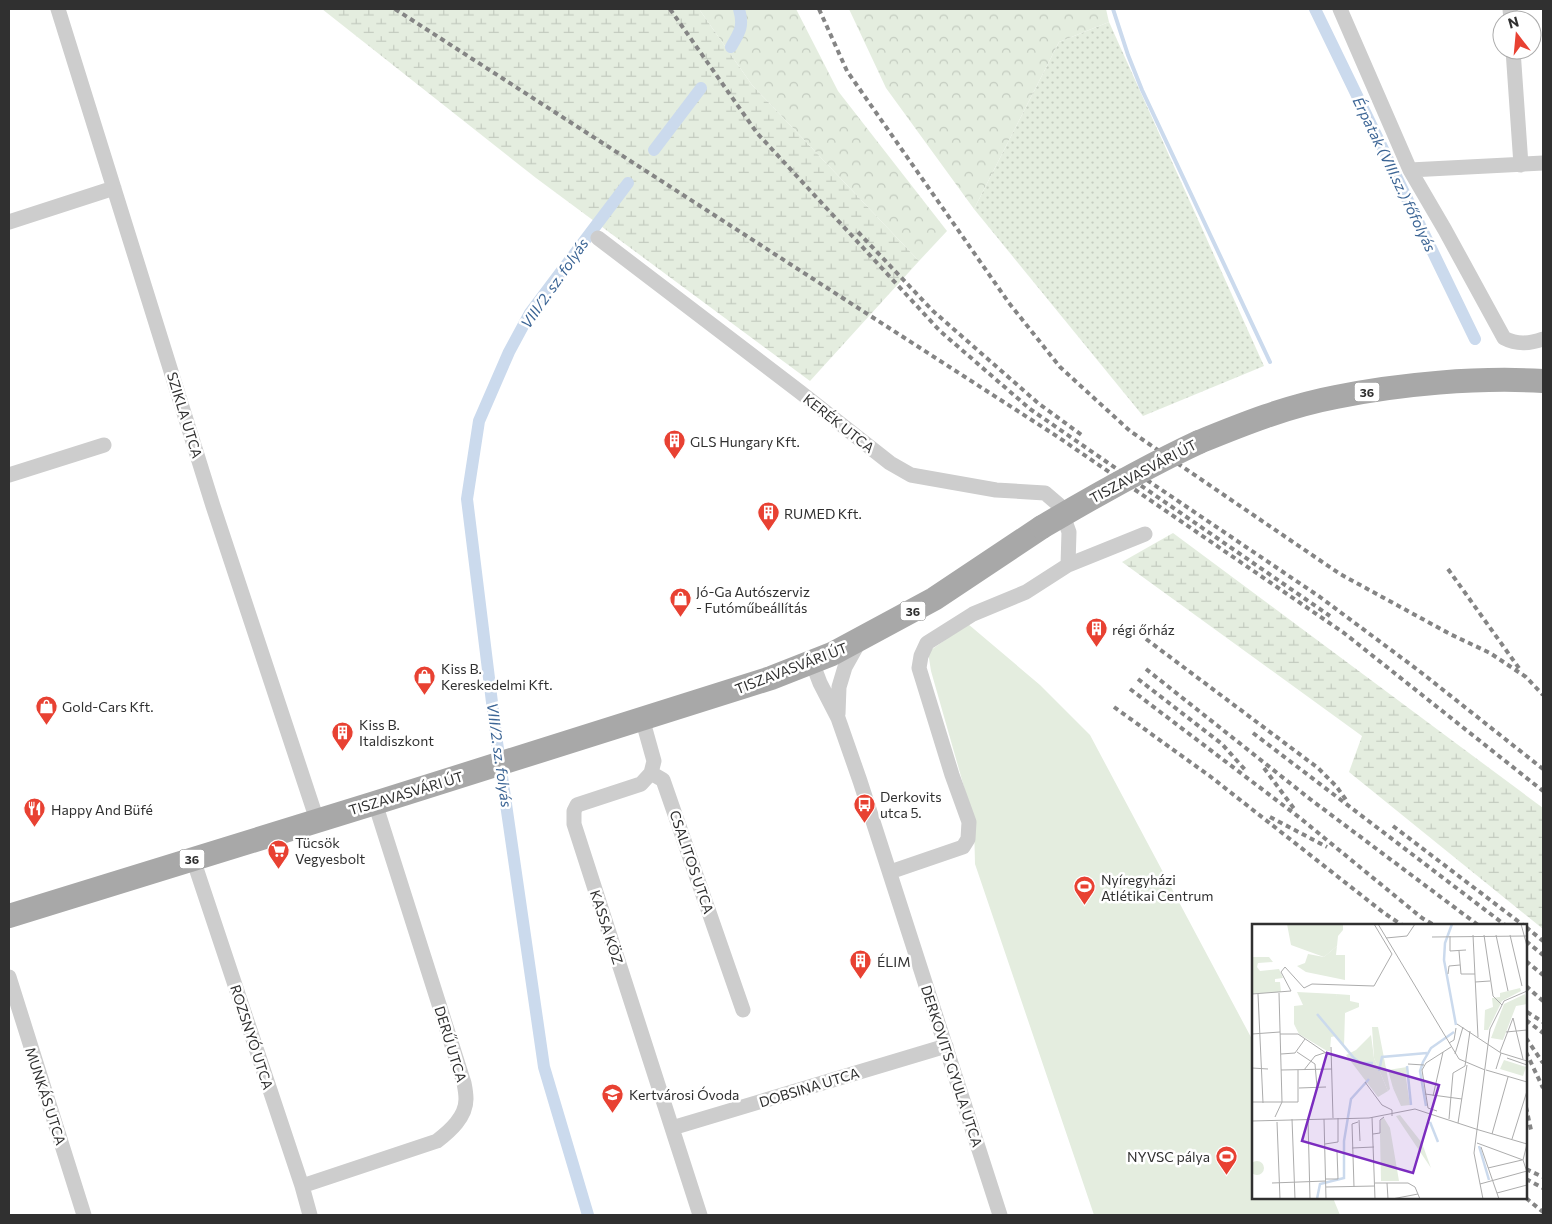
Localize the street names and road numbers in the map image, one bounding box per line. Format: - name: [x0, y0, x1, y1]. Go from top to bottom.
- street label: SZIKLA UTCA: [164, 370, 206, 460]
- road number: 36: [1354, 382, 1380, 402]
- street label: KERÉK UTCA: [800, 390, 878, 456]
- street label: TISZAVASVÁRI ÚT: [1087, 436, 1199, 506]
- road number: 36: [900, 602, 926, 620]
- street label: TISZAVASVÁRI ÚT: [733, 639, 849, 697]
- street label: TISZAVASVÁRI ÚT: [347, 768, 465, 818]
- street label: CSALITOS UTCA: [666, 808, 718, 916]
- road number: 36: [180, 850, 204, 869]
- street label: KASSA KÖZ: [587, 888, 627, 966]
- street label: ROZSNYÓ UTCA: [227, 982, 277, 1092]
- street label: DERKOVITS GYULA UTCA: [918, 983, 986, 1149]
- street label: DERŰ UTCA: [431, 1004, 471, 1084]
- street label: MUNKÁS UTCA: [22, 1045, 70, 1147]
- street label: DOBSINA UTCA: [757, 1064, 861, 1110]

